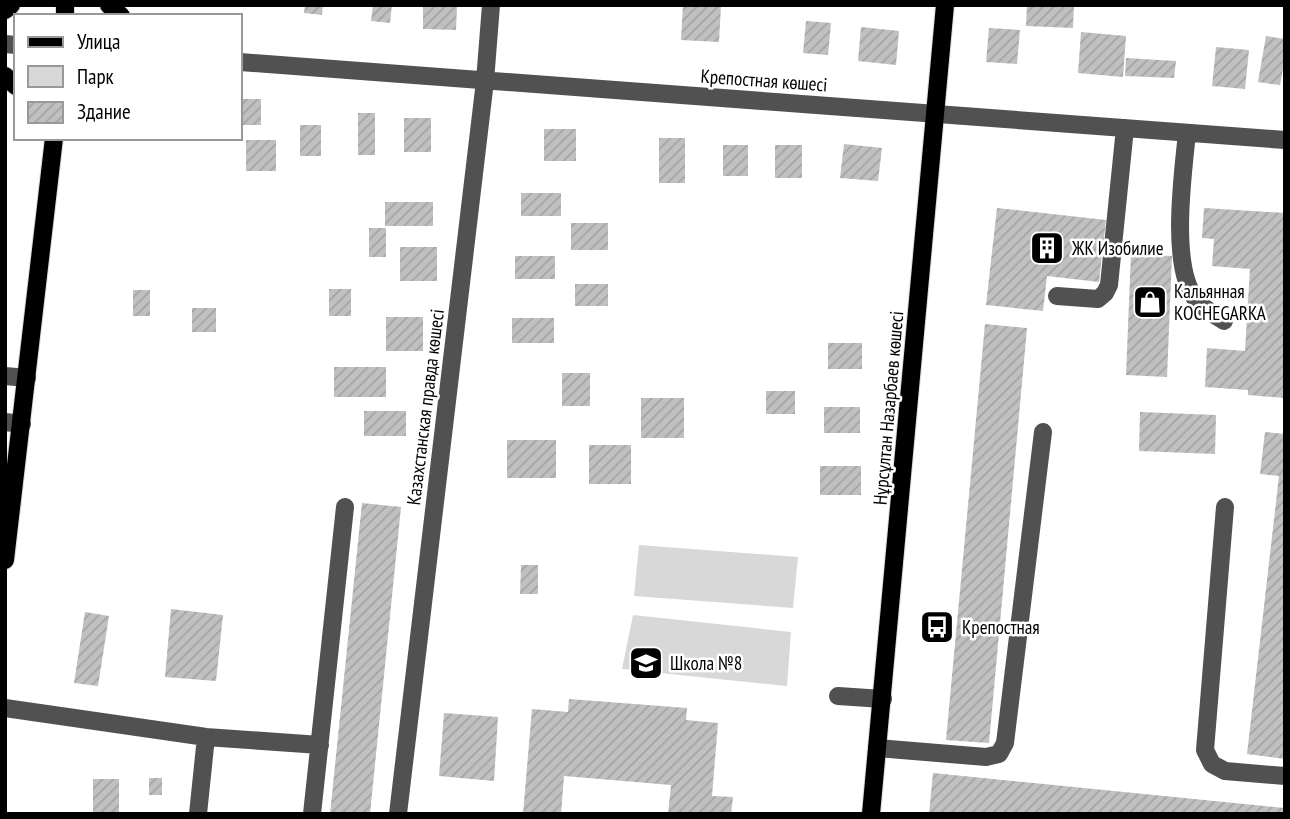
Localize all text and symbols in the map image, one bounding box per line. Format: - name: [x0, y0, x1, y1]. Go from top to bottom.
- legend: [14, 14, 242, 140]
- text: Улица: [77, 28, 120, 55]
- text: Парк: [77, 63, 114, 90]
- street label: Крепостная көшесі: [700, 64, 828, 96]
- text: Здание: [77, 98, 131, 125]
- building icon: ЖК Изобилие: [1028, 229, 1066, 267]
- place label: ЖК Изобилие: [1071, 236, 1164, 260]
- place label: Кальянная KOCHEGARKA: [1174, 279, 1266, 325]
- shop icon: Кальянная KOCHEGARKA: [1131, 283, 1169, 321]
- street label: Казахстанская правда көшесі: [401, 308, 449, 506]
- street label: Нұрсұлтан Назарбаев көшесі: [868, 310, 908, 506]
- bus stop icon: Крепостная: [918, 608, 956, 646]
- place label: Крепостная: [962, 615, 1040, 639]
- school or university icon: Школа №8: [627, 644, 665, 682]
- place label: Школа №8: [670, 651, 742, 675]

